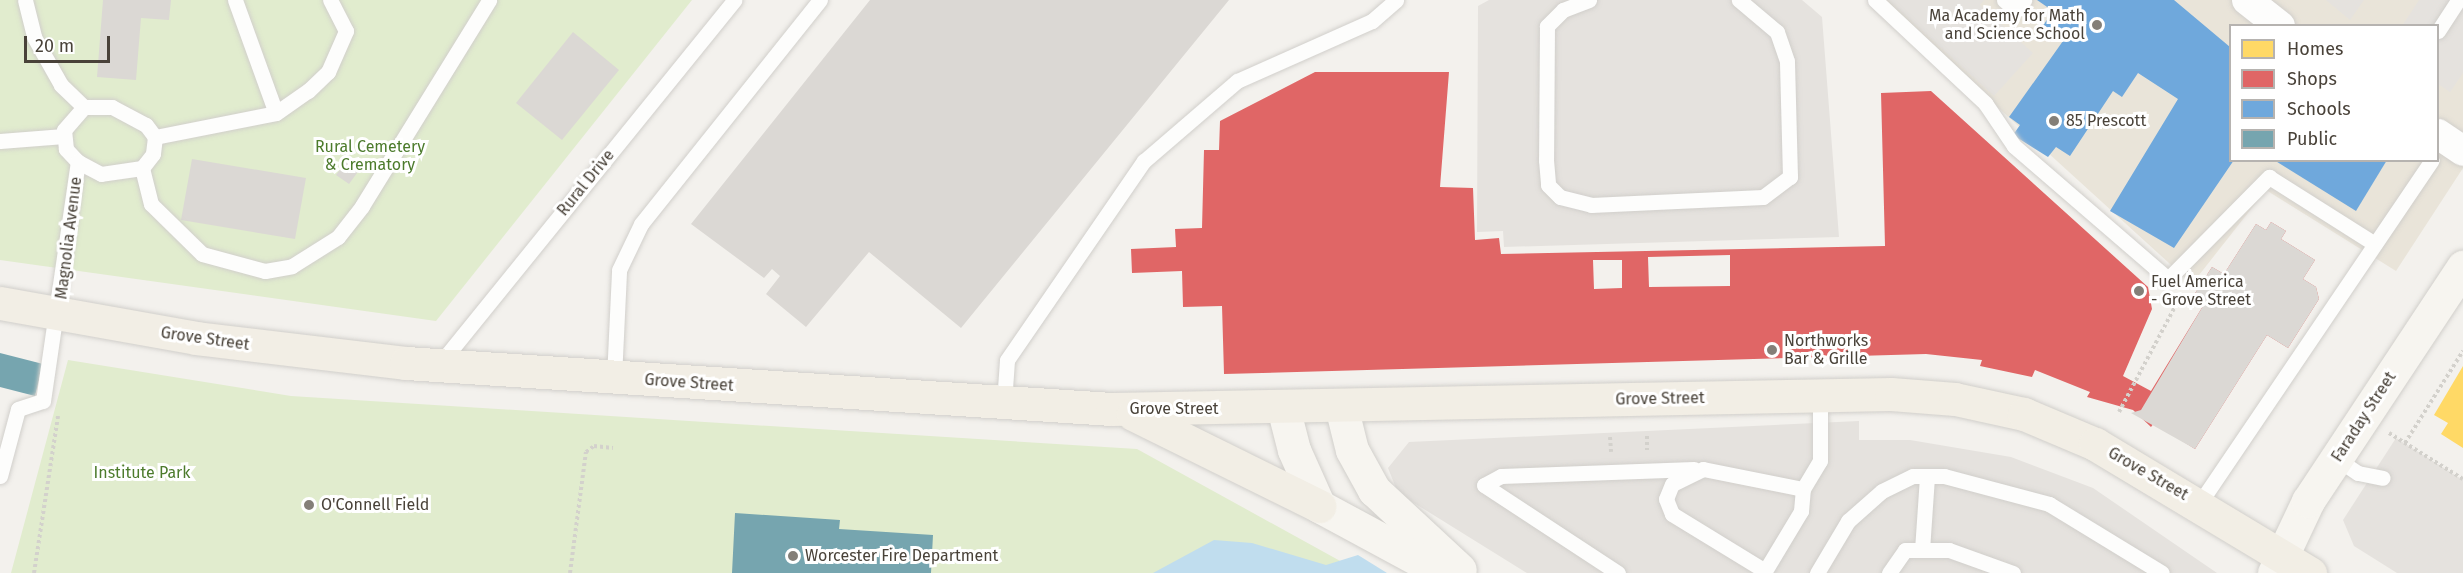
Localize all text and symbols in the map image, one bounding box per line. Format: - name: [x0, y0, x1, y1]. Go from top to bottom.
- place label: Ma Academy for Math and Science School: [1929, 6, 2085, 44]
- marker: Ma Academy for Math and Science School: [2090, 18, 2104, 32]
- scale bar: [27, 24, 112, 62]
- legend: [2229, 24, 2439, 162]
- text: 20 m: [35, 35, 74, 57]
- text: Homes: [2287, 38, 2343, 60]
- text: Shops: [2287, 68, 2337, 90]
- text: Schools: [2287, 98, 2351, 120]
- place label: 85 Prescott: [2066, 111, 2146, 131]
- marker: 85 Prescott: [2047, 114, 2061, 128]
- text: Public: [2287, 128, 2337, 150]
- park label: Rural Cemetery & Crematory: [315, 137, 425, 175]
- street label: Rural Drive: [553, 146, 619, 220]
- street label: Magnolia Avenue: [52, 176, 86, 300]
- place label: Fuel America - Grove Street: [2151, 272, 2251, 310]
- marker: Fuel America - Grove Street: [2132, 284, 2146, 298]
- street label: Grove Street: [159, 323, 251, 355]
- place label: Northworks Bar & Grille: [1784, 331, 1868, 369]
- marker: Northworks Bar & Grille: [1765, 343, 1779, 357]
- street label: Faraday Street: [2328, 368, 2400, 466]
- street label: Grove Street: [644, 370, 734, 396]
- street label: Grove Street: [1615, 389, 1705, 409]
- street label: Grove Street: [1129, 399, 1219, 419]
- street label: Grove Street: [2105, 443, 2191, 505]
- park label: Institute Park: [94, 463, 190, 483]
- place label: O'Connell Field: [321, 495, 429, 515]
- marker: O'Connell Field: [302, 498, 316, 512]
- place label: Worcester Fire Department: [805, 546, 998, 566]
- marker: Worcester Fire Department: [786, 549, 800, 563]

